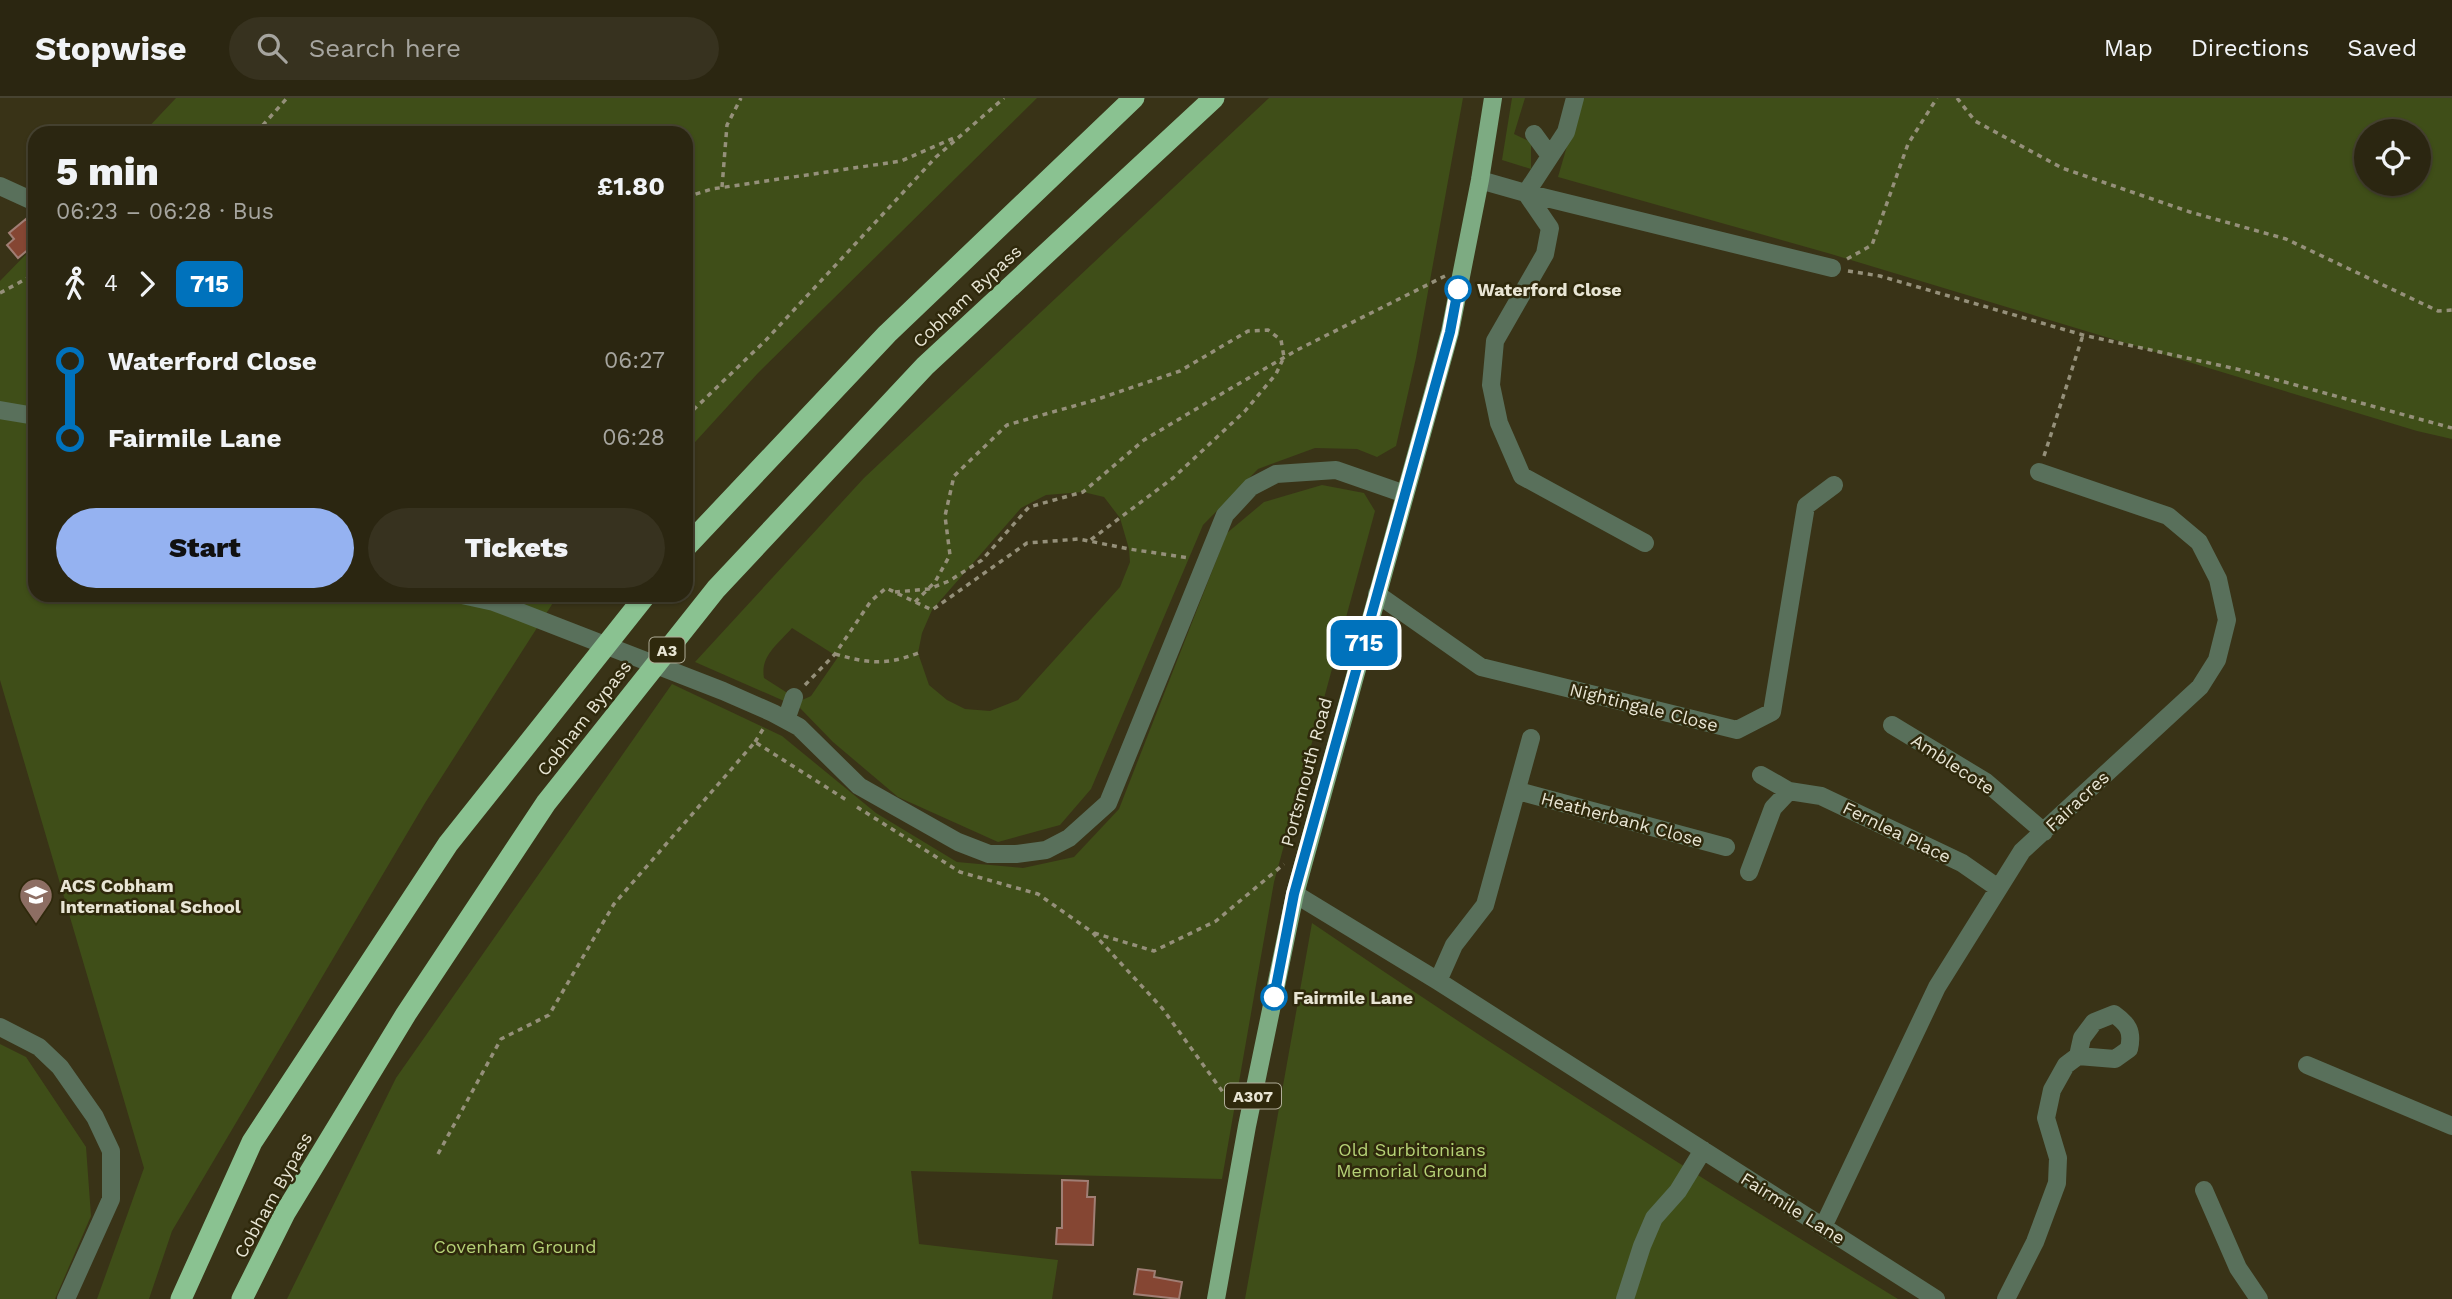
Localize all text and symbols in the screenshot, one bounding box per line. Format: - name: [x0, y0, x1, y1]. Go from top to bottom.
- search box: [229, 17, 719, 80]
- text: Stopwise: [35, 29, 187, 68]
- icon: search: [253, 29, 291, 67]
- text: Search here: [309, 33, 461, 63]
- text: Map: [2104, 34, 2153, 62]
- text: Directions: [2191, 34, 2309, 62]
- text: Saved: [2347, 34, 2417, 62]
- map controls: [2354, 119, 2431, 196]
- button: locate: [2354, 119, 2431, 196]
- text: 5 min: [56, 150, 159, 194]
- text: £1.80: [597, 171, 665, 201]
- text: 06:23 – 06:28 · Bus: [56, 198, 274, 225]
- street label: Cobham Bypass: [908, 240, 1026, 352]
- icon: walk: [56, 265, 94, 303]
- icon: forward: [128, 265, 166, 303]
- text: 4: [104, 270, 118, 297]
- text: 715: [190, 270, 229, 298]
- marker: Waterford Close: [1445, 276, 1471, 302]
- place label: Waterford Close: [1477, 279, 1622, 300]
- text: Waterford Close: [108, 346, 317, 376]
- text: 06:27: [604, 347, 665, 374]
- text: Fairmile Lane: [108, 423, 281, 453]
- text: 06:28: [602, 424, 665, 451]
- button: Start: [56, 508, 354, 588]
- button: Tickets: [368, 508, 665, 588]
- line badge: 715: [1324, 620, 1404, 666]
- text: 715: [1345, 629, 1383, 657]
- road number: A3: [650, 638, 684, 663]
- street label: Cobham Bypass: [532, 656, 636, 780]
- street label: Nightingale Close: [1568, 678, 1720, 736]
- street label: Portsmouth Road: [1276, 695, 1336, 849]
- street label: Amblecote: [1907, 729, 1999, 799]
- street label: Fairacres: [2041, 766, 2113, 836]
- street label: Heatherbank Close: [1539, 787, 1705, 851]
- street label: Fernlea Place: [1839, 797, 1955, 867]
- place label: ACS Cobham International School: [60, 875, 241, 917]
- school or university icon: ACS Cobham International School: [17, 876, 55, 925]
- marker: Fairmile Lane: [1261, 984, 1287, 1010]
- place label: Fairmile Lane: [1293, 987, 1413, 1008]
- road number: A307: [1225, 1084, 1281, 1108]
- street label: Cobham Bypass: [230, 1128, 316, 1262]
- park label: Old Surbitonians Memorial Ground: [1336, 1139, 1488, 1181]
- street label: Fairmile Lane: [1737, 1168, 1849, 1248]
- park label: Covenham Ground: [433, 1236, 597, 1257]

